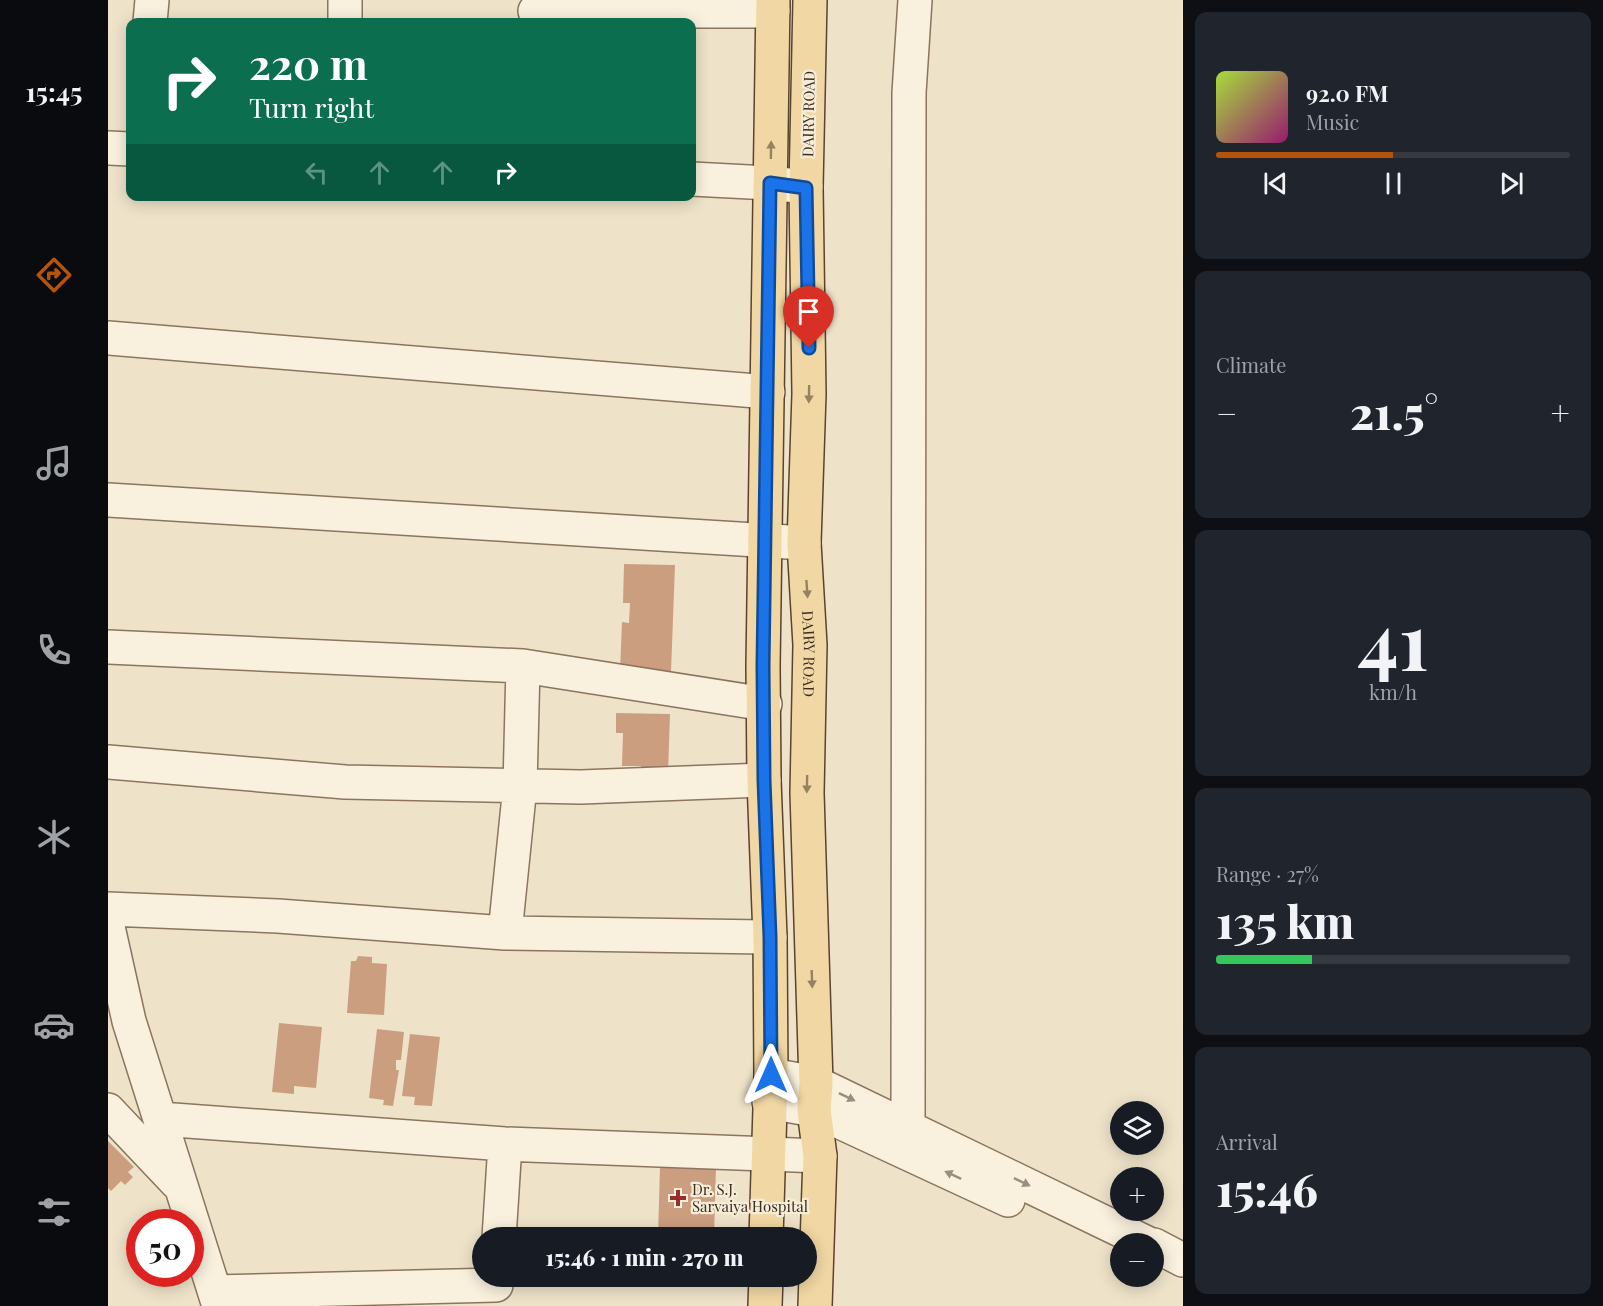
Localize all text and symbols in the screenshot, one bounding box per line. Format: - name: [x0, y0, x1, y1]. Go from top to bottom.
- text: 220 m: [249, 35, 368, 91]
- icon: right: [150, 42, 228, 120]
- street label: DAIRY ROAD: [797, 70, 819, 157]
- text: 15:45: [26, 73, 82, 109]
- text: 92.0 FM: [1306, 78, 1388, 108]
- text: Turn right: [249, 89, 374, 125]
- text: Music: [1306, 108, 1359, 135]
- one-way arrow: [766, 141, 776, 160]
- icon: left: [300, 156, 333, 189]
- icon: ahead: [363, 156, 396, 189]
- icon: ahead: [426, 156, 459, 189]
- icon: right: [489, 156, 522, 189]
- icon: previous: [1259, 167, 1292, 200]
- icon: pause: [1377, 167, 1410, 200]
- icon: next: [1495, 167, 1528, 200]
- icon: directions: [33, 254, 75, 296]
- pin: [783, 286, 834, 348]
- icon: arrive: [792, 295, 825, 328]
- text: Climate: [1216, 351, 1286, 378]
- text: 21.5°: [1350, 381, 1438, 441]
- one-way arrow: [804, 385, 814, 404]
- text: −: [1216, 390, 1237, 434]
- text: +: [1551, 390, 1570, 434]
- icon: music: [33, 442, 75, 484]
- one-way arrow: [802, 580, 811, 599]
- text: 41: [1357, 587, 1429, 691]
- street label: DAIRY ROAD: [798, 610, 820, 697]
- icon: phone: [33, 629, 75, 671]
- text: km/h: [1369, 678, 1417, 705]
- one-way arrow: [802, 775, 812, 794]
- icon: climate: [33, 816, 75, 858]
- text: Range · 27%: [1216, 860, 1319, 887]
- text: 135 km: [1216, 890, 1354, 950]
- one-way arrow: [808, 970, 817, 989]
- icon: car: [33, 1004, 75, 1046]
- position arrow: [739, 1043, 803, 1107]
- one-way arrow: [838, 1093, 855, 1102]
- map controls: [1110, 1101, 1164, 1287]
- button: layers: [1110, 1101, 1164, 1155]
- text: Arrival: [1216, 1128, 1278, 1155]
- text: 15:46: [1216, 1158, 1318, 1218]
- button: +: [1110, 1167, 1164, 1221]
- one-way arrow: [945, 1170, 962, 1179]
- one-way arrow: [1014, 1178, 1031, 1187]
- place label: Dr. S.J. Sarvaiya Hospital: [692, 1179, 808, 1216]
- marker: Dr. S.J. Sarvaiya Hospital: [669, 1189, 687, 1207]
- icon: filters: [33, 1191, 75, 1233]
- speed limit sign: 50: [126, 1209, 204, 1287]
- button: −: [1110, 1233, 1164, 1287]
- text: 15:46 · 1 min · 270 m: [545, 1242, 744, 1272]

